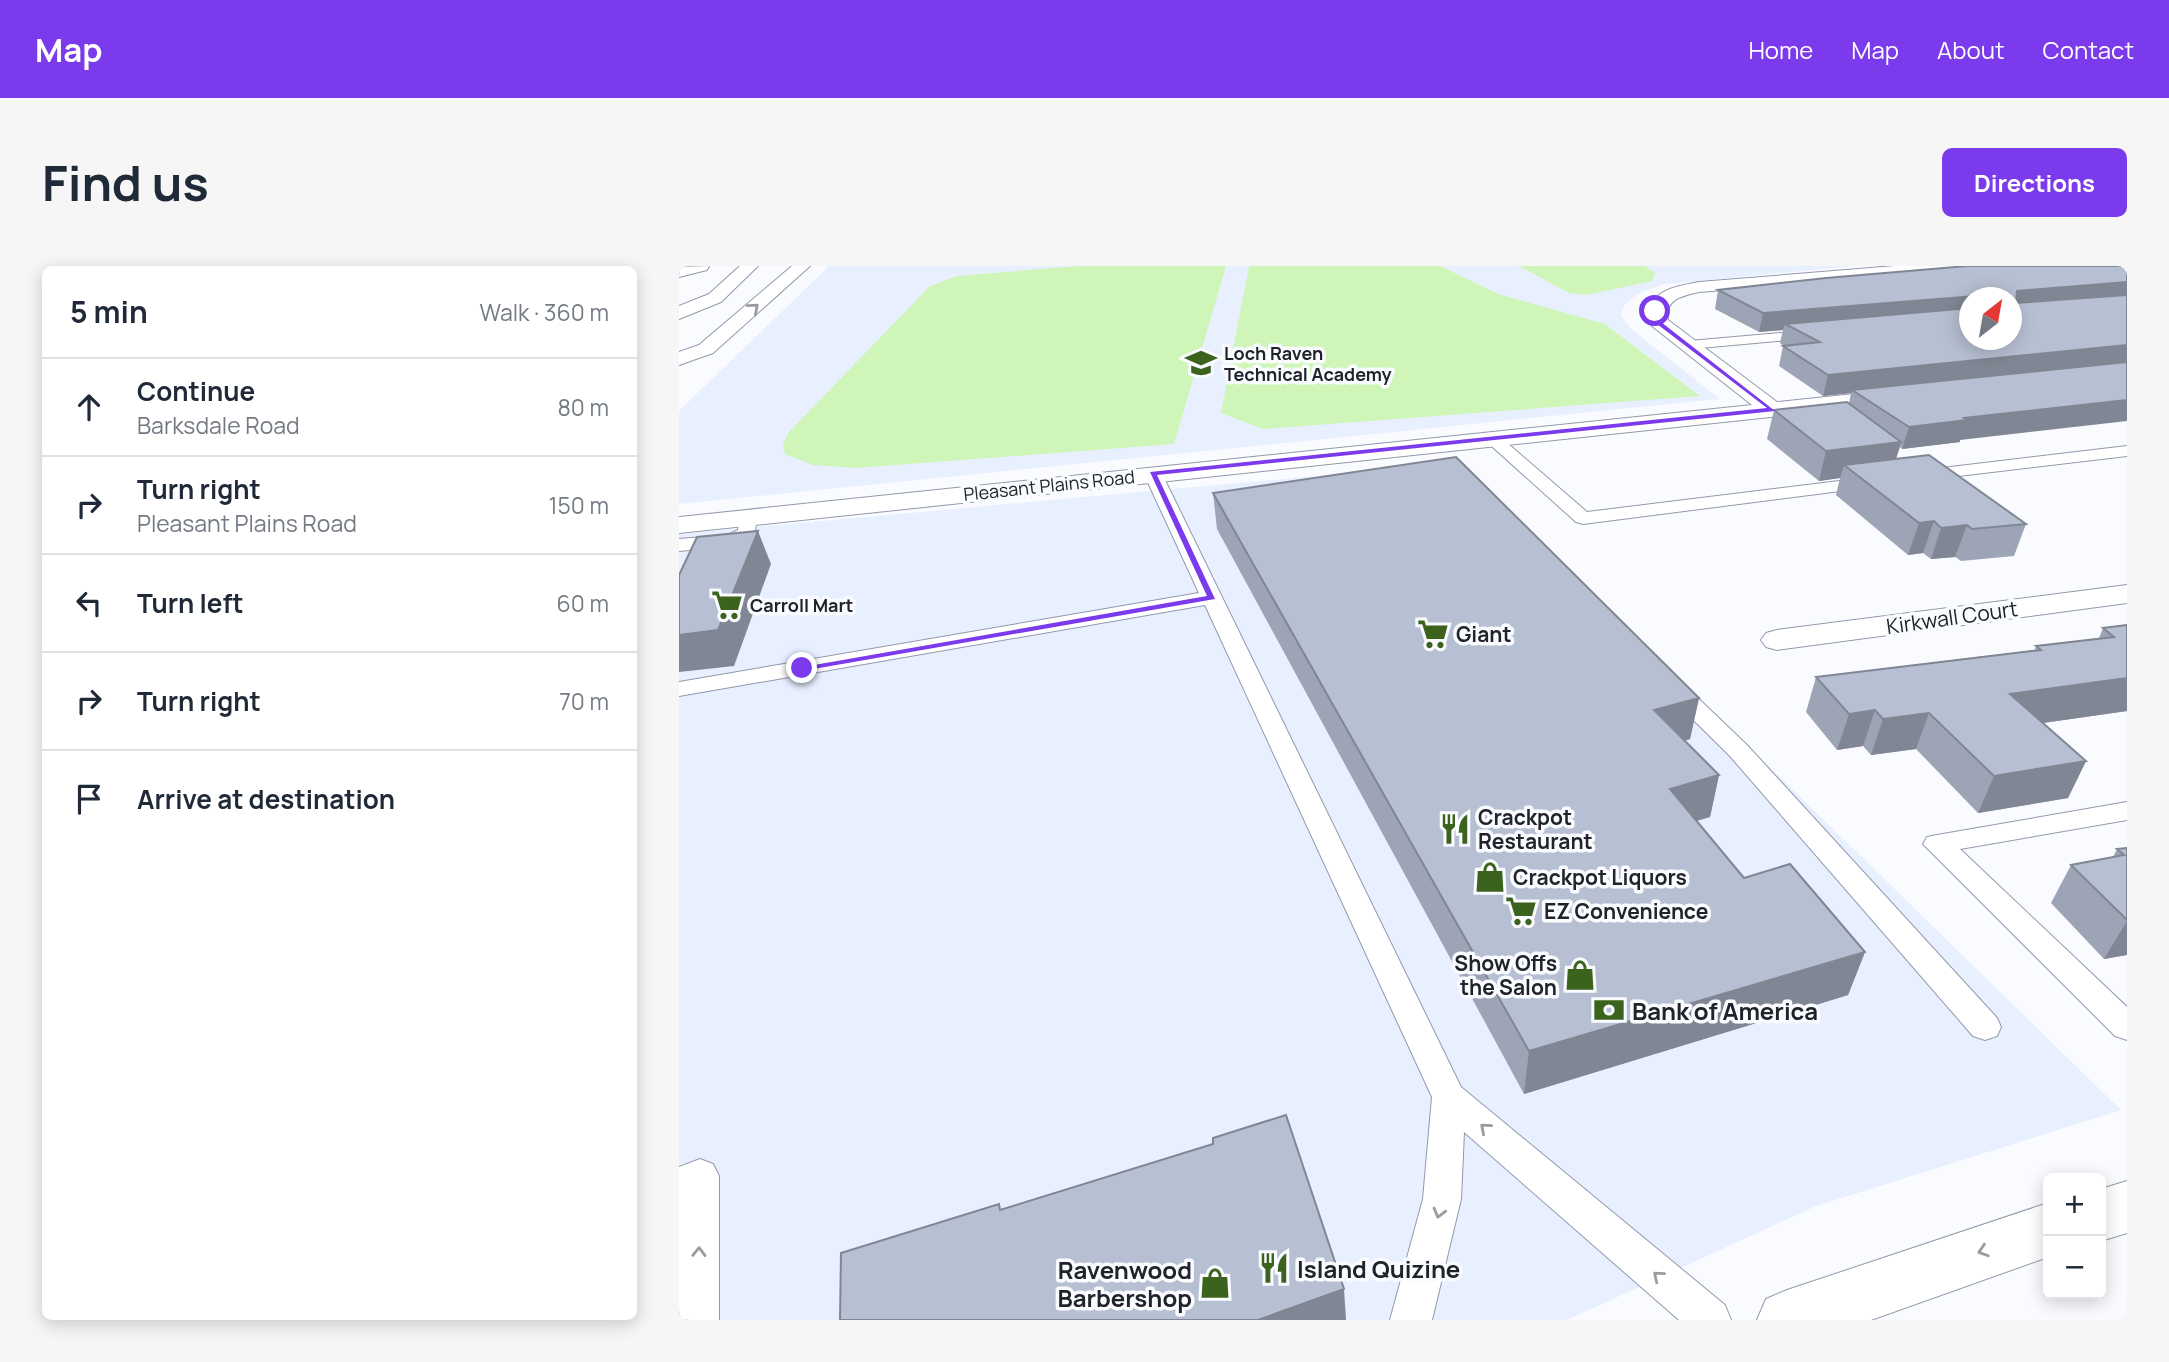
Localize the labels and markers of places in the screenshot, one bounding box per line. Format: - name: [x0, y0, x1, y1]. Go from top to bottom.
- place label: Loch Raven Technical Academy: [1224, 341, 1392, 386]
- school or university icon: Loch Raven Technical Academy: [1184, 346, 1218, 380]
- supermarket icon: Carroll Mart: [710, 588, 744, 622]
- place label: Carroll Mart: [750, 593, 853, 617]
- supermarket icon: Giant: [1416, 617, 1450, 651]
- place label: Giant: [1456, 620, 1512, 648]
- place label: Crackpot Restaurant: [1478, 803, 1593, 855]
- restaurant icon: Crackpot Restaurant: [1438, 812, 1472, 846]
- shop icon: Crackpot Liquors: [1473, 860, 1507, 894]
- place label: Crackpot Liquors: [1513, 863, 1687, 891]
- supermarket icon: EZ Convenience: [1504, 894, 1538, 928]
- place label: EZ Convenience: [1544, 897, 1708, 925]
- place label: Show Offs the Salon: [1454, 949, 1557, 1001]
- shop icon: Show Offs the Salon: [1563, 958, 1597, 992]
- bank icon: Bank of America: [1592, 993, 1626, 1027]
- place label: Bank of America: [1632, 994, 1818, 1027]
- restaurant icon: Island Quizine: [1257, 1251, 1291, 1285]
- place label: Island Quizine: [1297, 1252, 1460, 1285]
- place label: Ravenwood Barbershop: [1058, 1253, 1192, 1314]
- shop icon: Ravenwood Barbershop: [1198, 1266, 1232, 1300]

